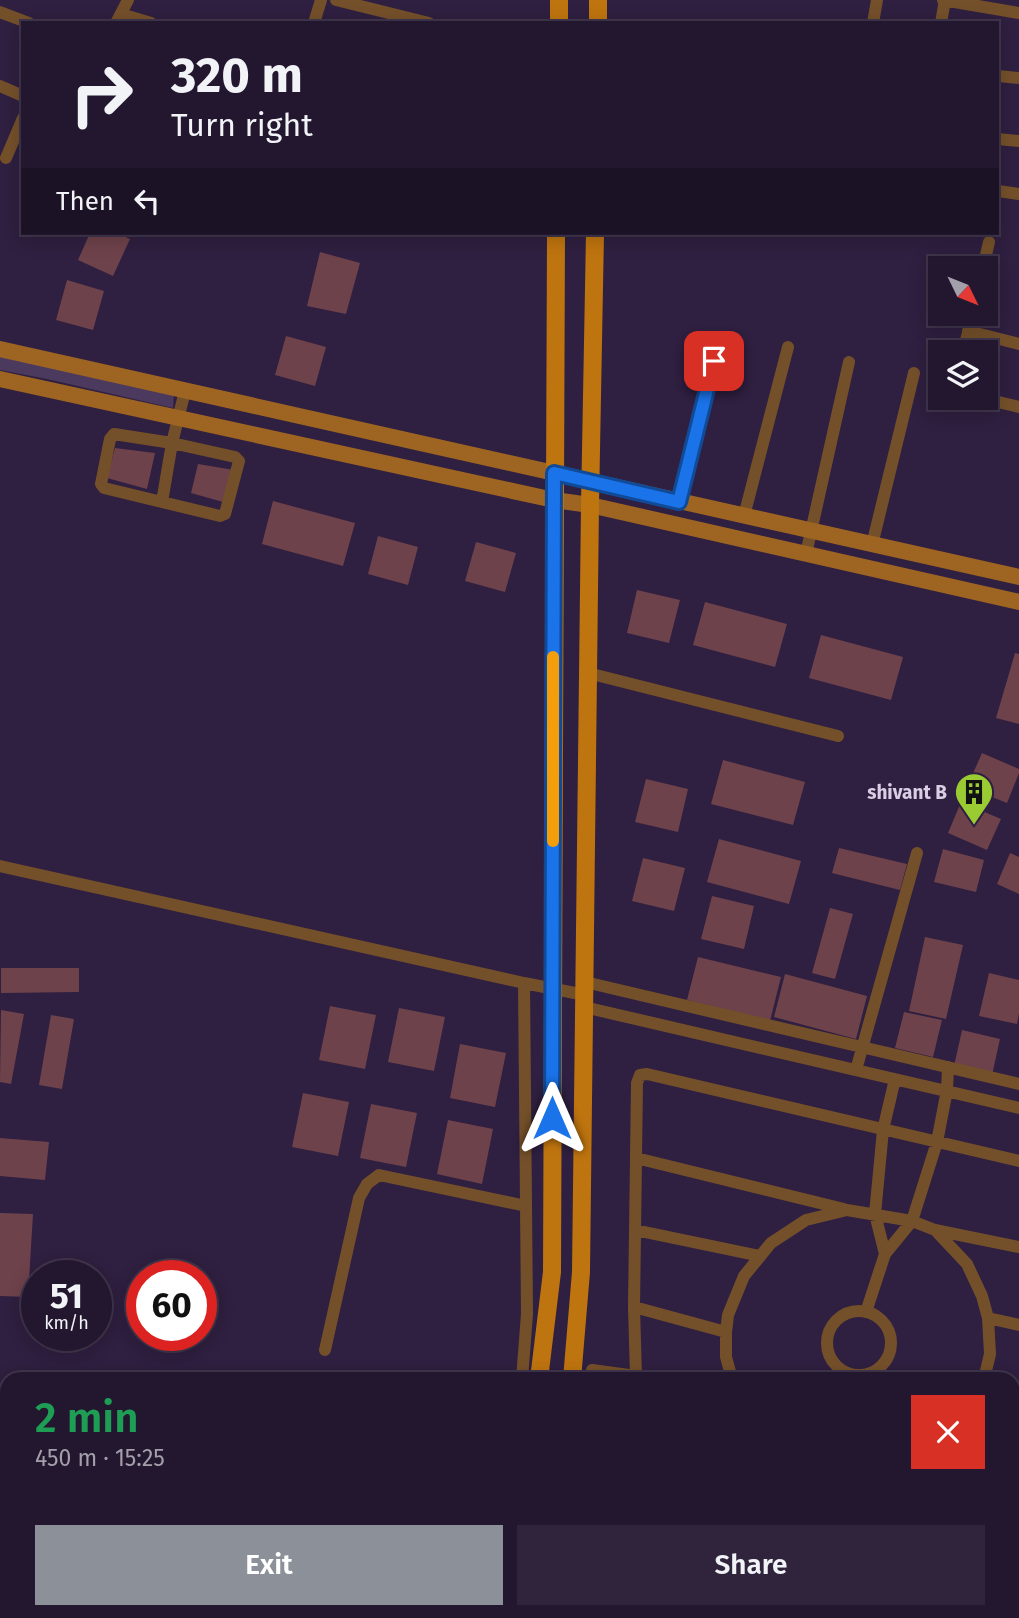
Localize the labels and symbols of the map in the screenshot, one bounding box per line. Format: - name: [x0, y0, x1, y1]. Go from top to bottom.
- north arrow: [928, 256, 998, 326]
- pin: [684, 331, 744, 391]
- building icon: shivant B: [953, 771, 995, 826]
- place label: shivant B: [867, 781, 947, 804]
- position arrow: [515, 1081, 589, 1155]
- speed limit sign: 60: [126, 1260, 217, 1351]

